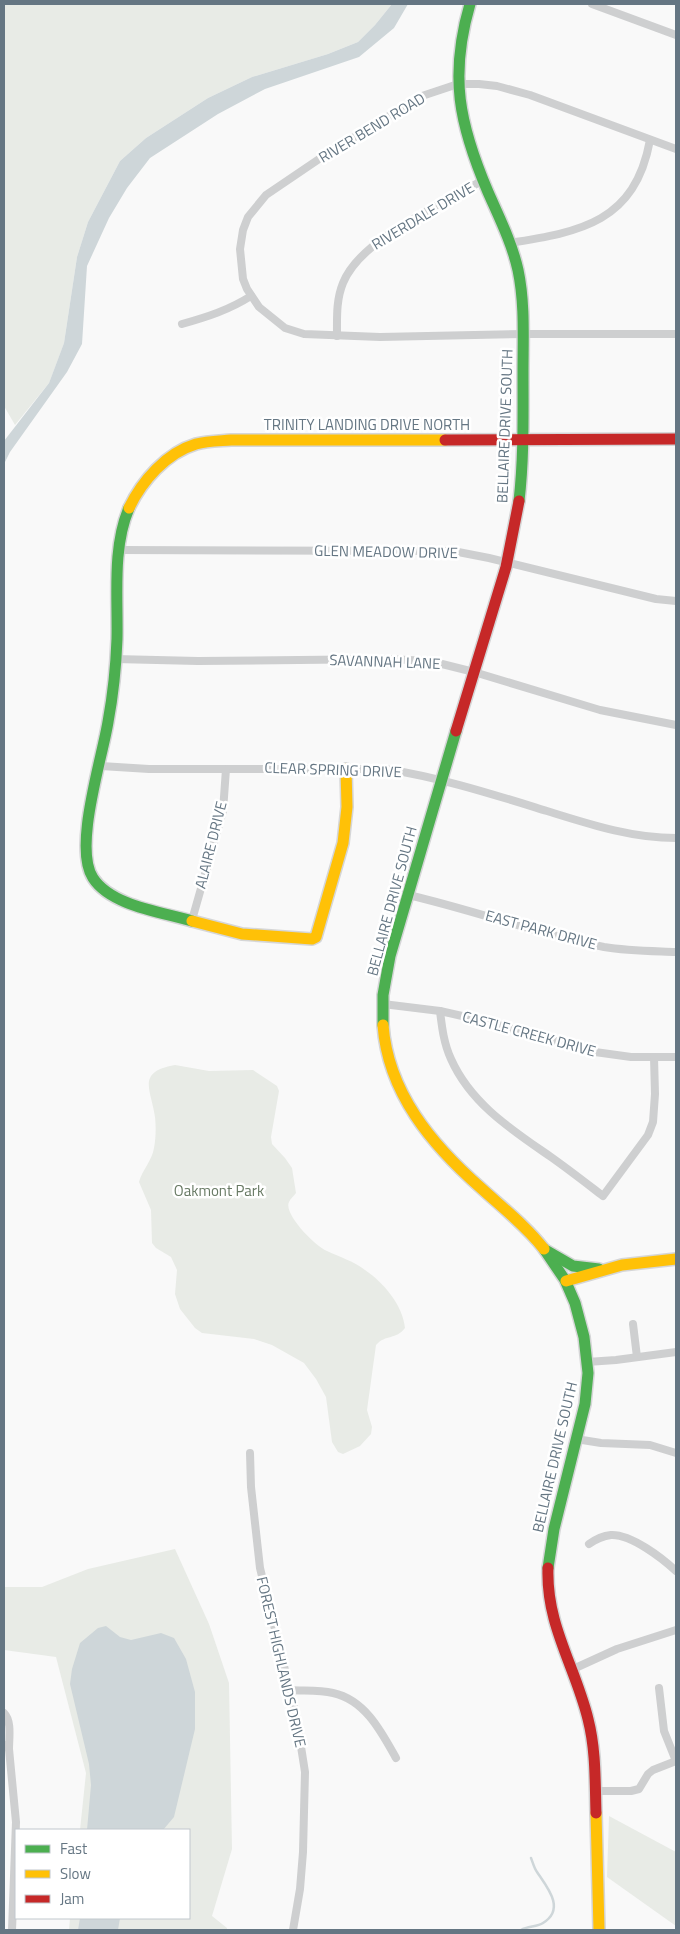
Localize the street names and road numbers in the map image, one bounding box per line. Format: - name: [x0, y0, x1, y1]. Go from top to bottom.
- street label: RIVER BEND ROAD: [314, 87, 429, 169]
- street label: RIVERDALE DRIVE: [367, 176, 478, 255]
- street label: BELLAIRE DRIVE SOUTH: [490, 349, 519, 503]
- street label: TRINITY LANDING DRIVE NORTH: [264, 413, 470, 436]
- street label: GLEN MEADOW DRIVE: [314, 539, 458, 564]
- street label: SAVANNAH LANE: [329, 648, 441, 675]
- street label: CLEAR SPRING DRIVE: [264, 756, 402, 783]
- street label: ALAIRE DRIVE: [189, 799, 232, 891]
- street label: BELLAIRE DRIVE SOUTH: [360, 824, 423, 978]
- street label: EAST PARK DRIVE: [483, 904, 599, 955]
- street label: CASTLE CREEK DRIVE: [460, 1005, 598, 1062]
- street label: BELLAIRE DRIVE SOUTH: [526, 1379, 583, 1535]
- street label: FOREST HIGHLANDS DRIVE: [251, 1574, 312, 1750]

